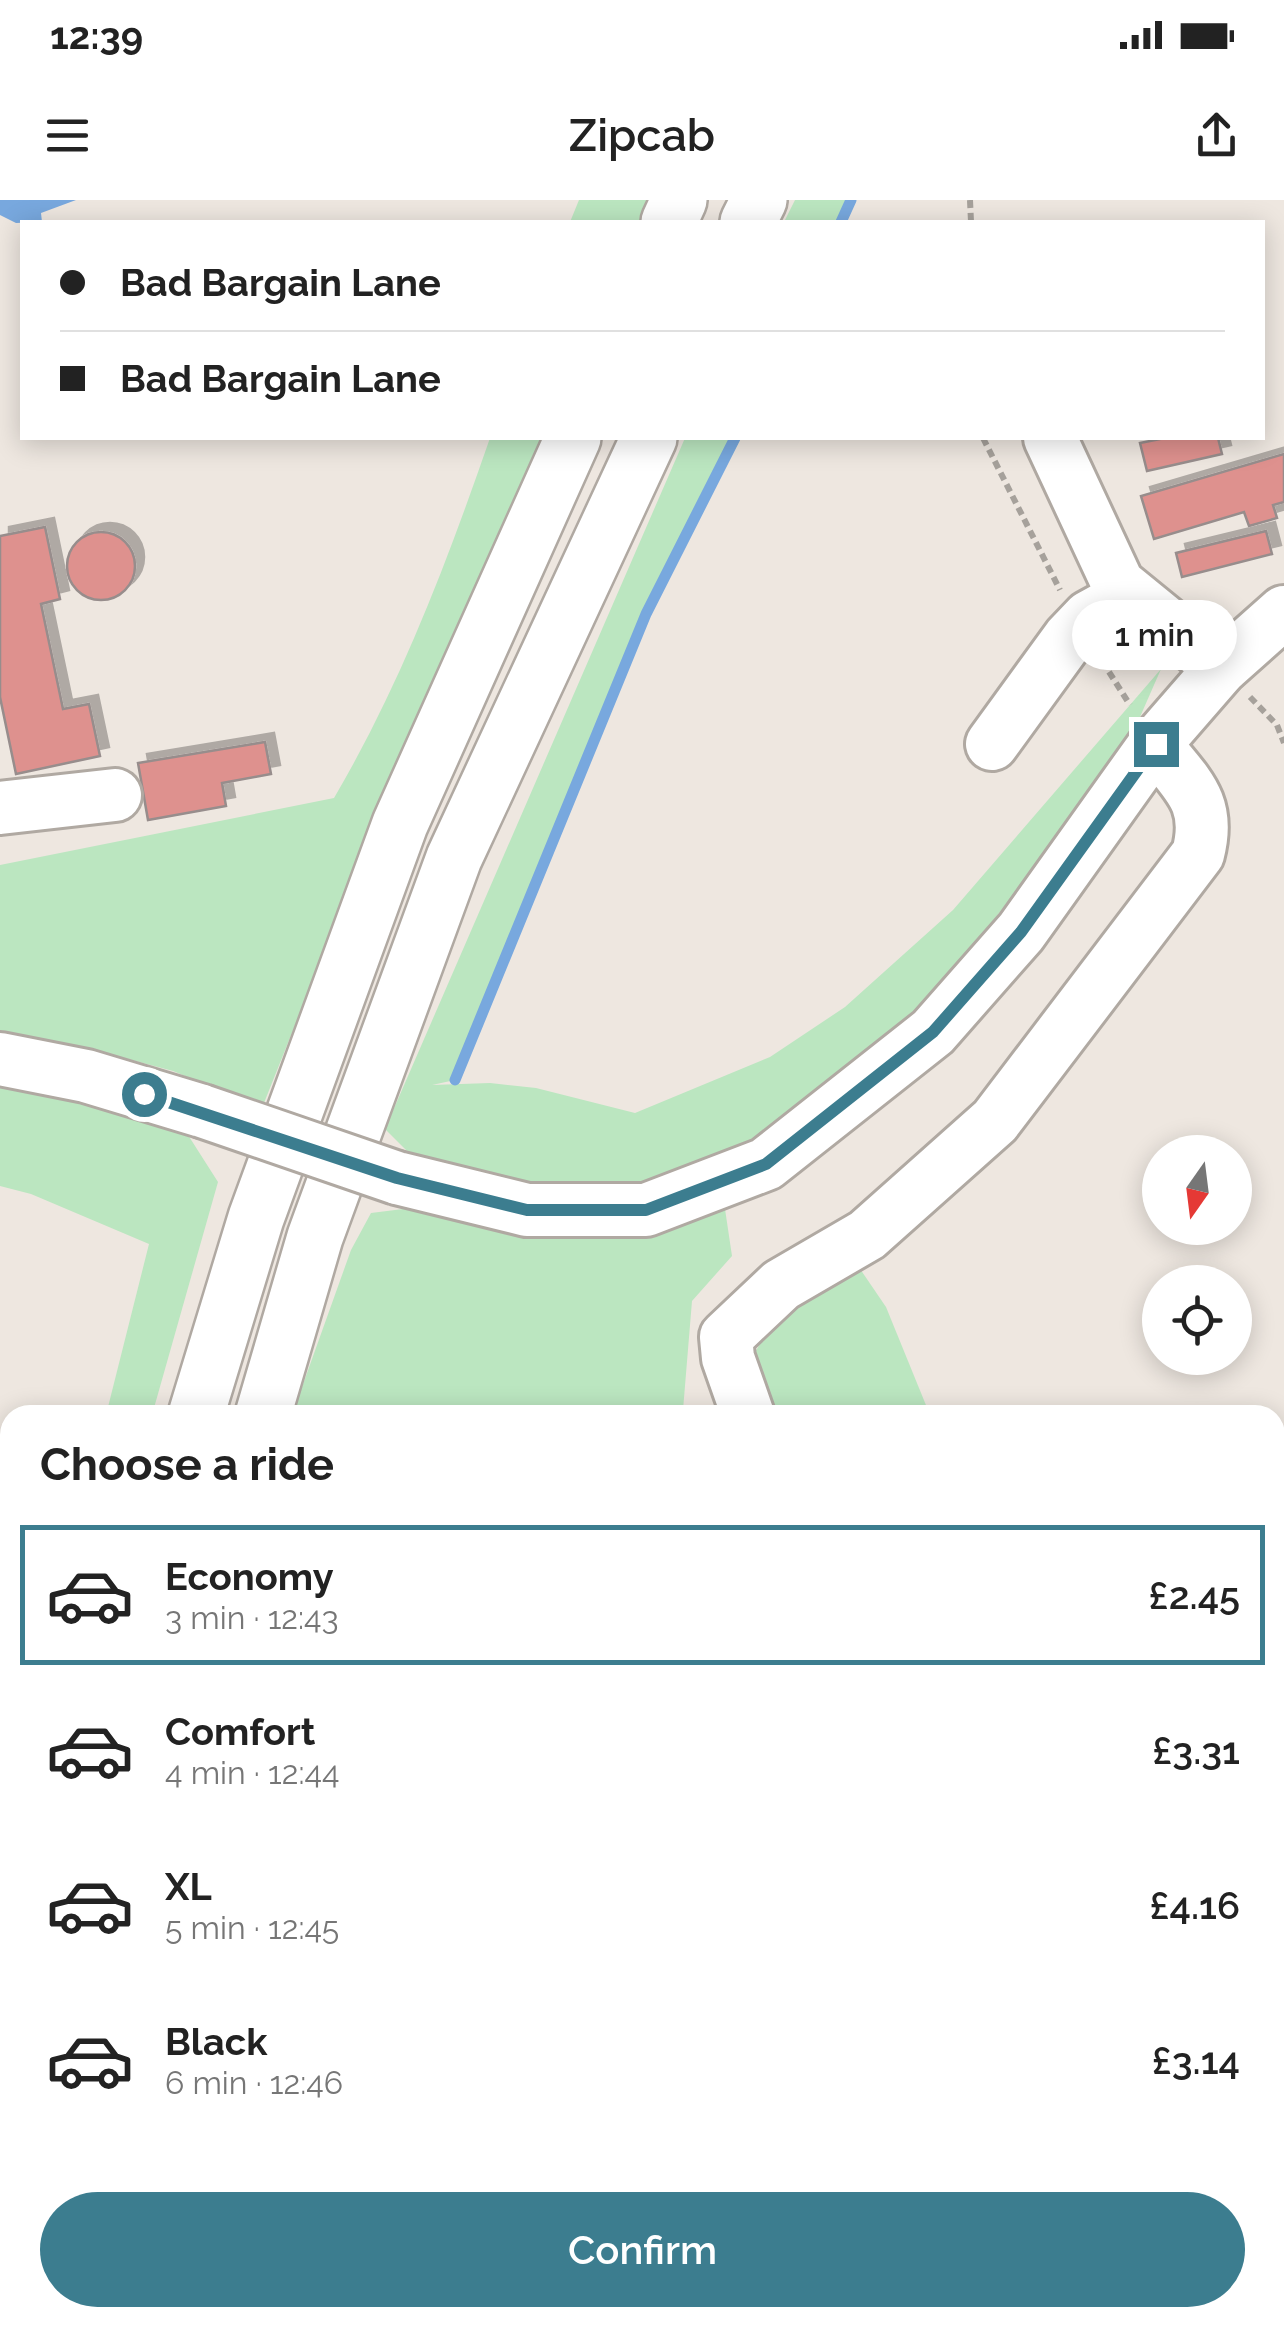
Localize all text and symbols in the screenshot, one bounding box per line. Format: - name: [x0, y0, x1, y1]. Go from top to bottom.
- text: 12:39: [50, 13, 143, 58]
- icon: menu: [40, 108, 95, 163]
- icon: share: [1189, 108, 1244, 163]
- text: Zipcab: [569, 109, 715, 162]
- text: Bad Bargain Lane: [120, 260, 441, 305]
- text: Bad Bargain Lane: [120, 356, 441, 401]
- callout: 1 min: [1074, 599, 1238, 669]
- text: 1 min: [1115, 616, 1194, 653]
- route end: [1134, 722, 1179, 767]
- route start: [122, 1072, 167, 1117]
- north arrow: [1142, 1135, 1252, 1245]
- map controls: [1142, 1135, 1252, 1375]
- button: locate: [1142, 1265, 1252, 1375]
- text: Choose a ride: [40, 1438, 334, 1491]
- icon: car: [45, 1550, 135, 1640]
- text: Economy: [165, 1554, 334, 1599]
- text: £2.45: [1149, 1573, 1240, 1618]
- text: 3 min · 12:43: [165, 1599, 339, 1636]
- icon: car: [45, 1705, 135, 1795]
- text: Comfort: [165, 1709, 315, 1754]
- text: £3.31: [1152, 1728, 1240, 1773]
- text: 4 min · 12:44: [165, 1754, 339, 1791]
- icon: car: [45, 1860, 135, 1950]
- text: XL: [165, 1864, 212, 1909]
- text: £4.16: [1149, 1883, 1240, 1928]
- text: 5 min · 12:45: [165, 1909, 339, 1946]
- icon: car: [45, 2015, 135, 2105]
- text: Black: [165, 2019, 267, 2064]
- text: £3.14: [1152, 2038, 1240, 2083]
- text: 6 min · 12:46: [165, 2064, 343, 2101]
- button: Confirm: [40, 2192, 1245, 2307]

